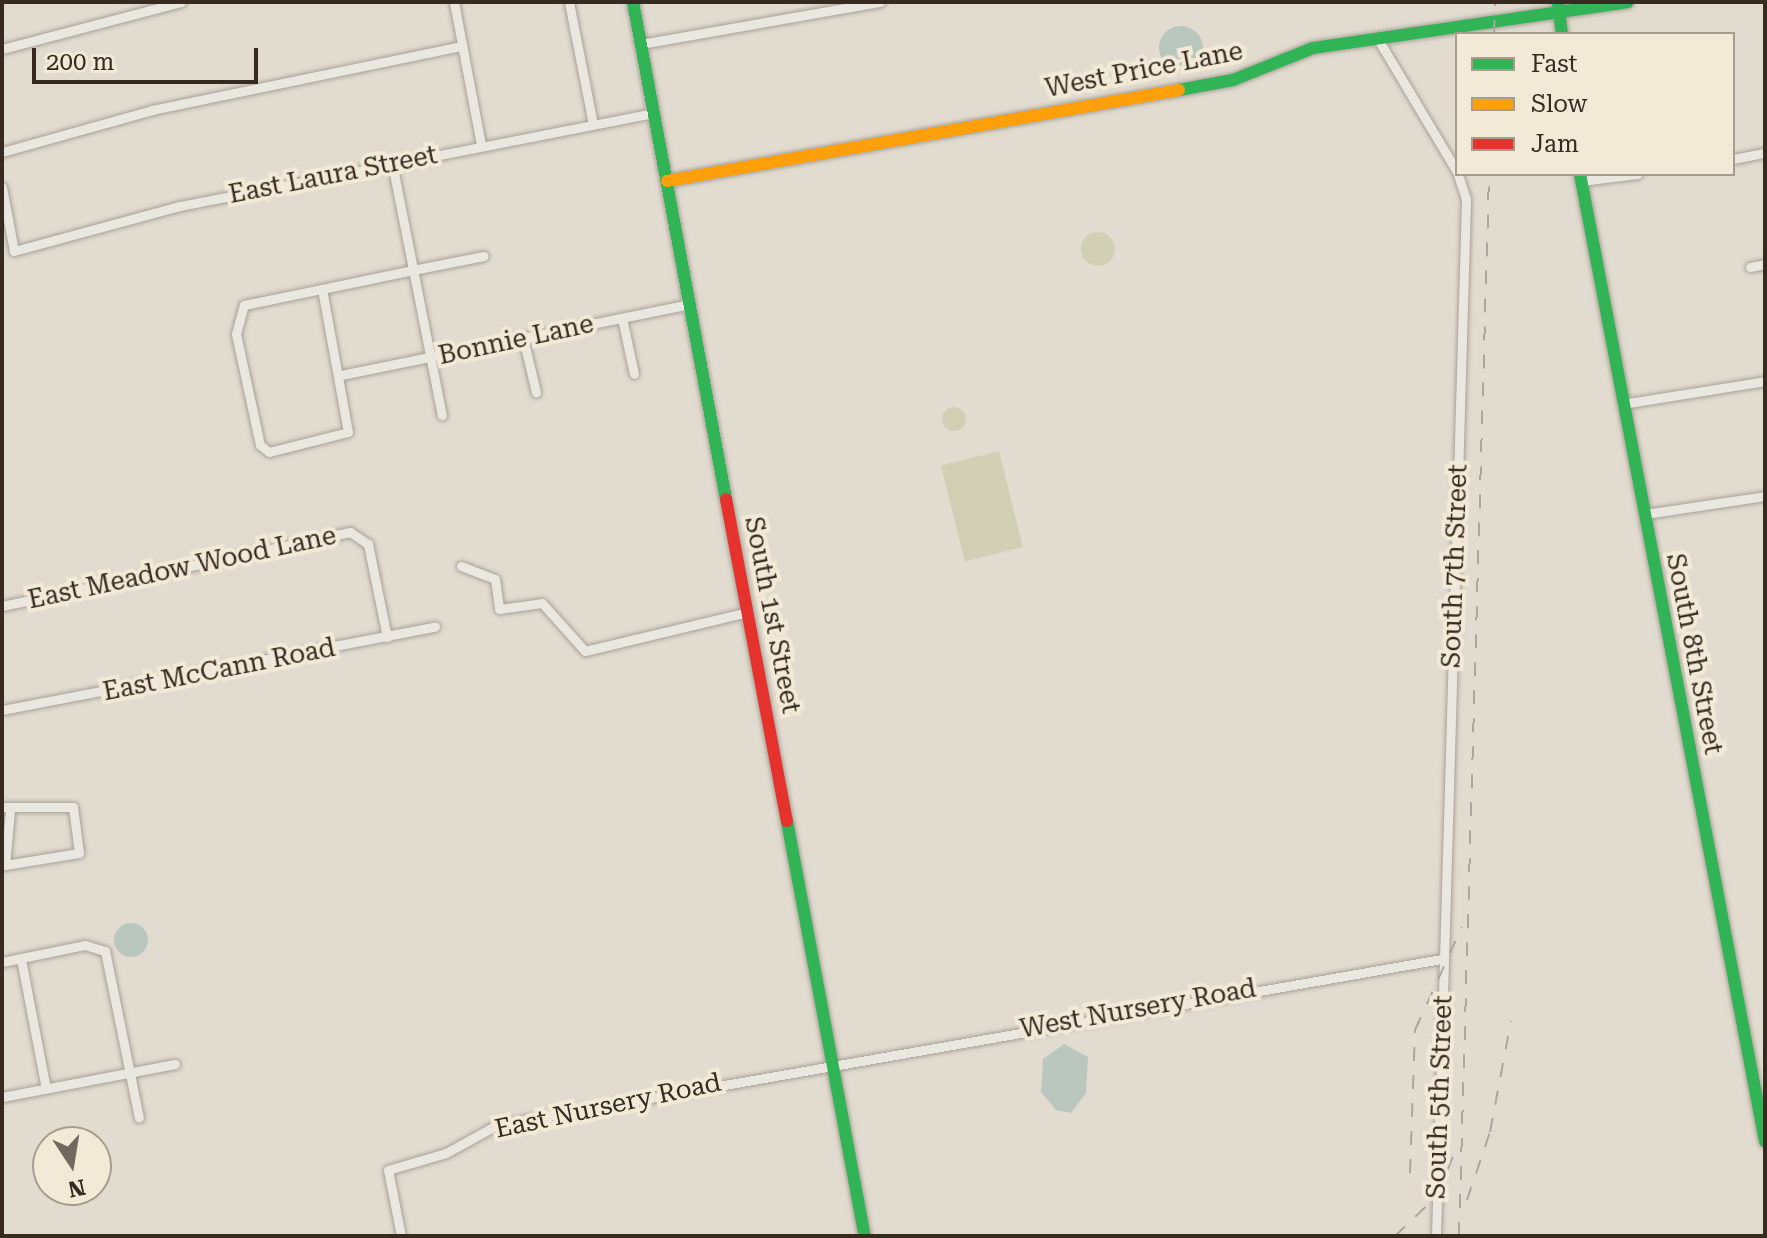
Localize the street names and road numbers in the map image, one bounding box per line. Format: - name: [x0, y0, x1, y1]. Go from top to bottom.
- street label: West Price Lane: [1042, 36, 1246, 104]
- street label: East Laura Street: [226, 139, 440, 211]
- street label: Bonnie Lane: [436, 308, 596, 372]
- street label: South 7th Street: [1436, 463, 1474, 669]
- street label: South 1st Street: [738, 514, 806, 716]
- street label: East Meadow Wood Lane: [25, 520, 339, 616]
- street label: South 8th Street: [1659, 551, 1729, 757]
- street label: East McCann Road: [100, 632, 338, 708]
- street label: West Nursery Road: [1018, 973, 1258, 1045]
- street label: South 5th Street: [1421, 994, 1459, 1200]
- street label: East Nursery Road: [492, 1067, 724, 1145]

